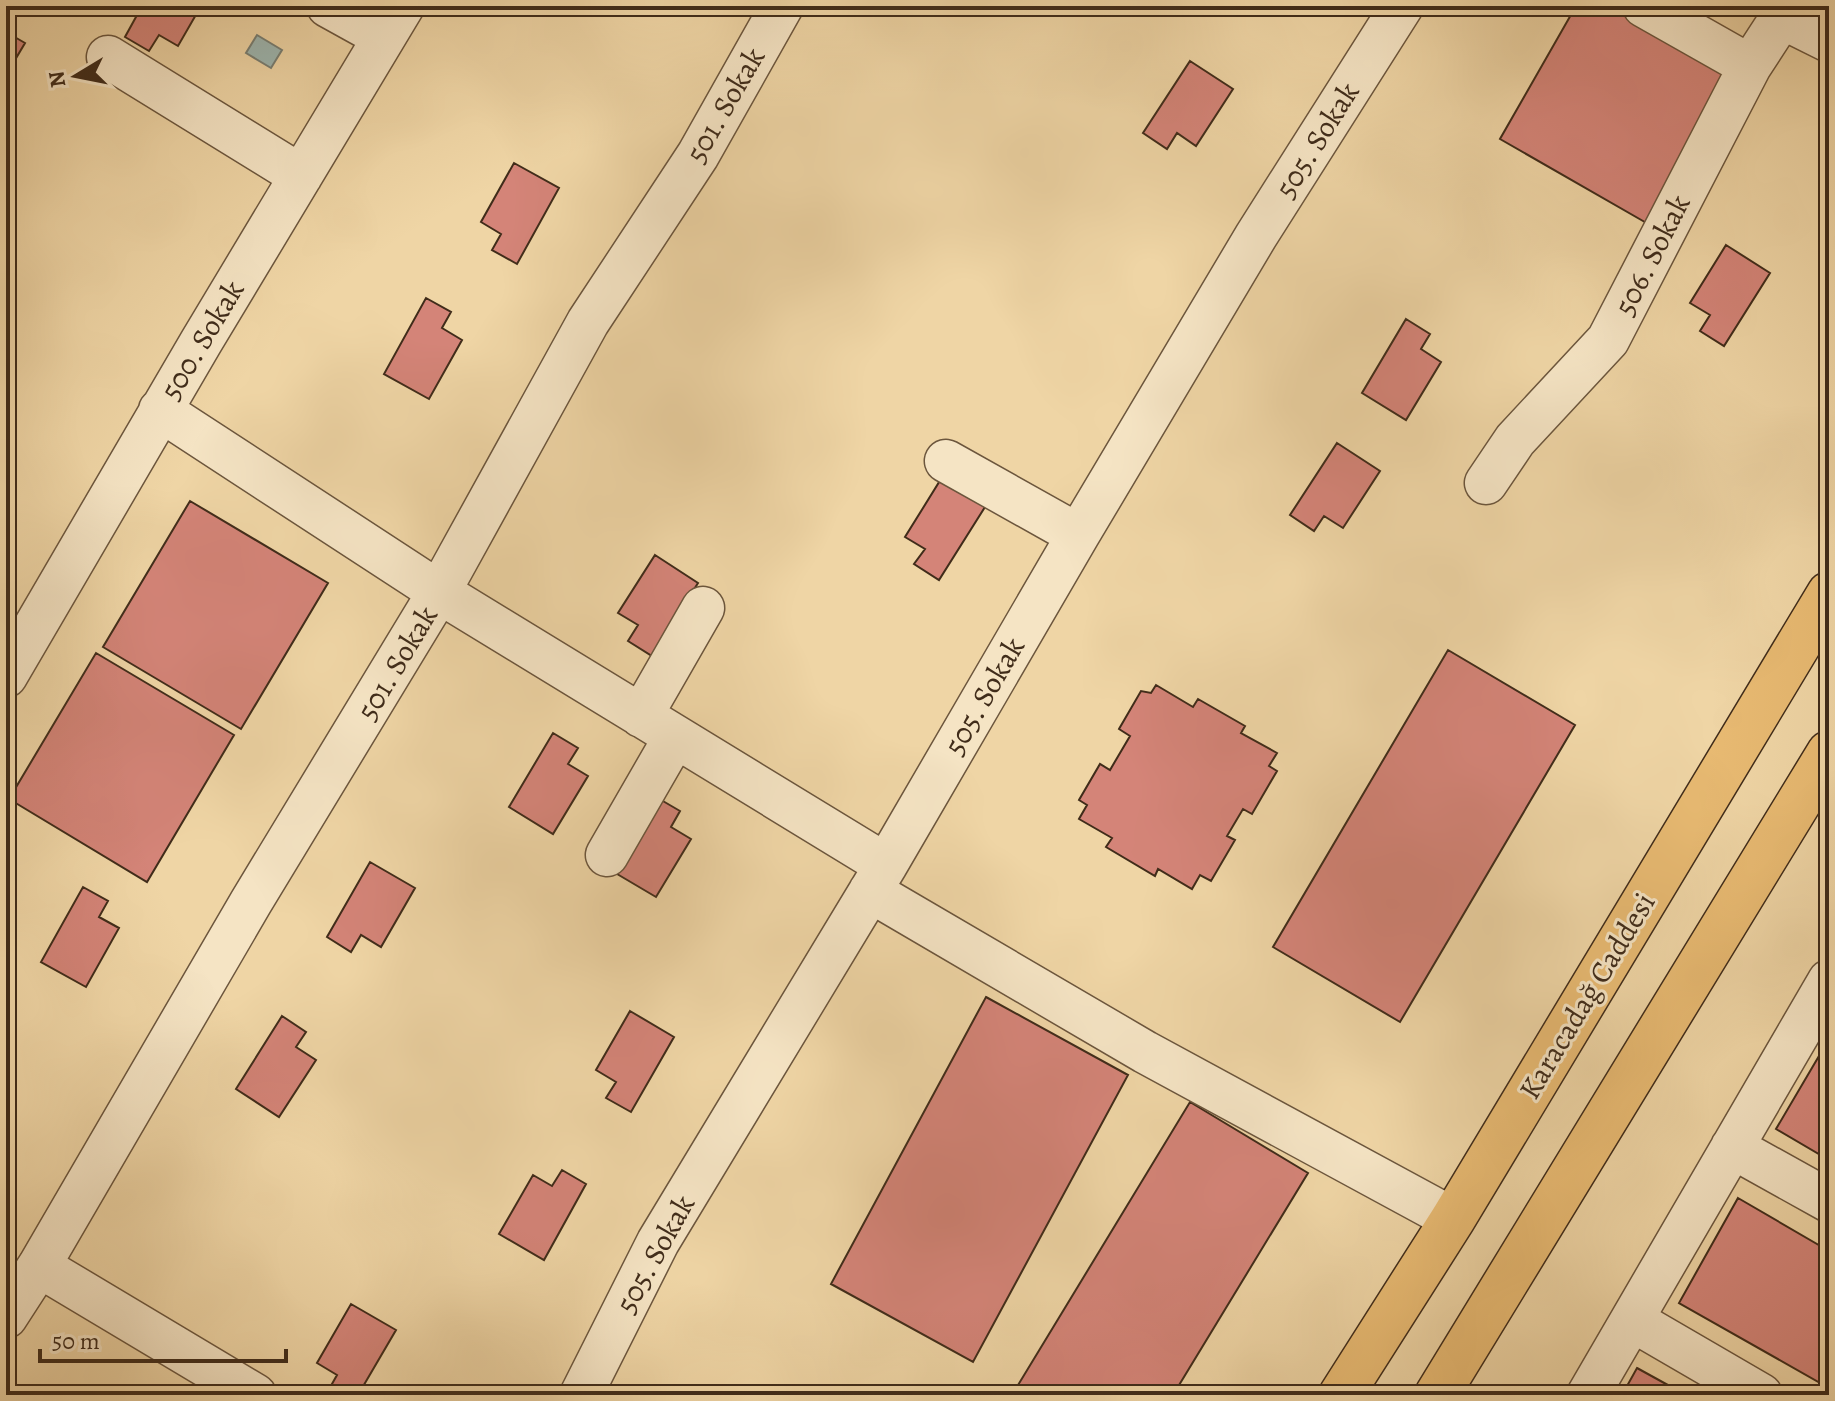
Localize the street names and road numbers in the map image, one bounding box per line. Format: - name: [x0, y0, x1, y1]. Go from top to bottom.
- street label: 501. Sokak: [676, 40, 774, 170]
- street label: 505. Sokak: [1266, 74, 1368, 206]
- street label: 506. Sokak: [1605, 188, 1700, 322]
- street label: 500. Sokak: [151, 273, 253, 407]
- street label: 501. Sokak: [347, 598, 447, 728]
- street label: 505. Sokak: [934, 630, 1034, 762]
- street label: Karacadağ Caddesi: [1510, 885, 1664, 1107]
- street label: 505. Sokak: [606, 1188, 704, 1320]

